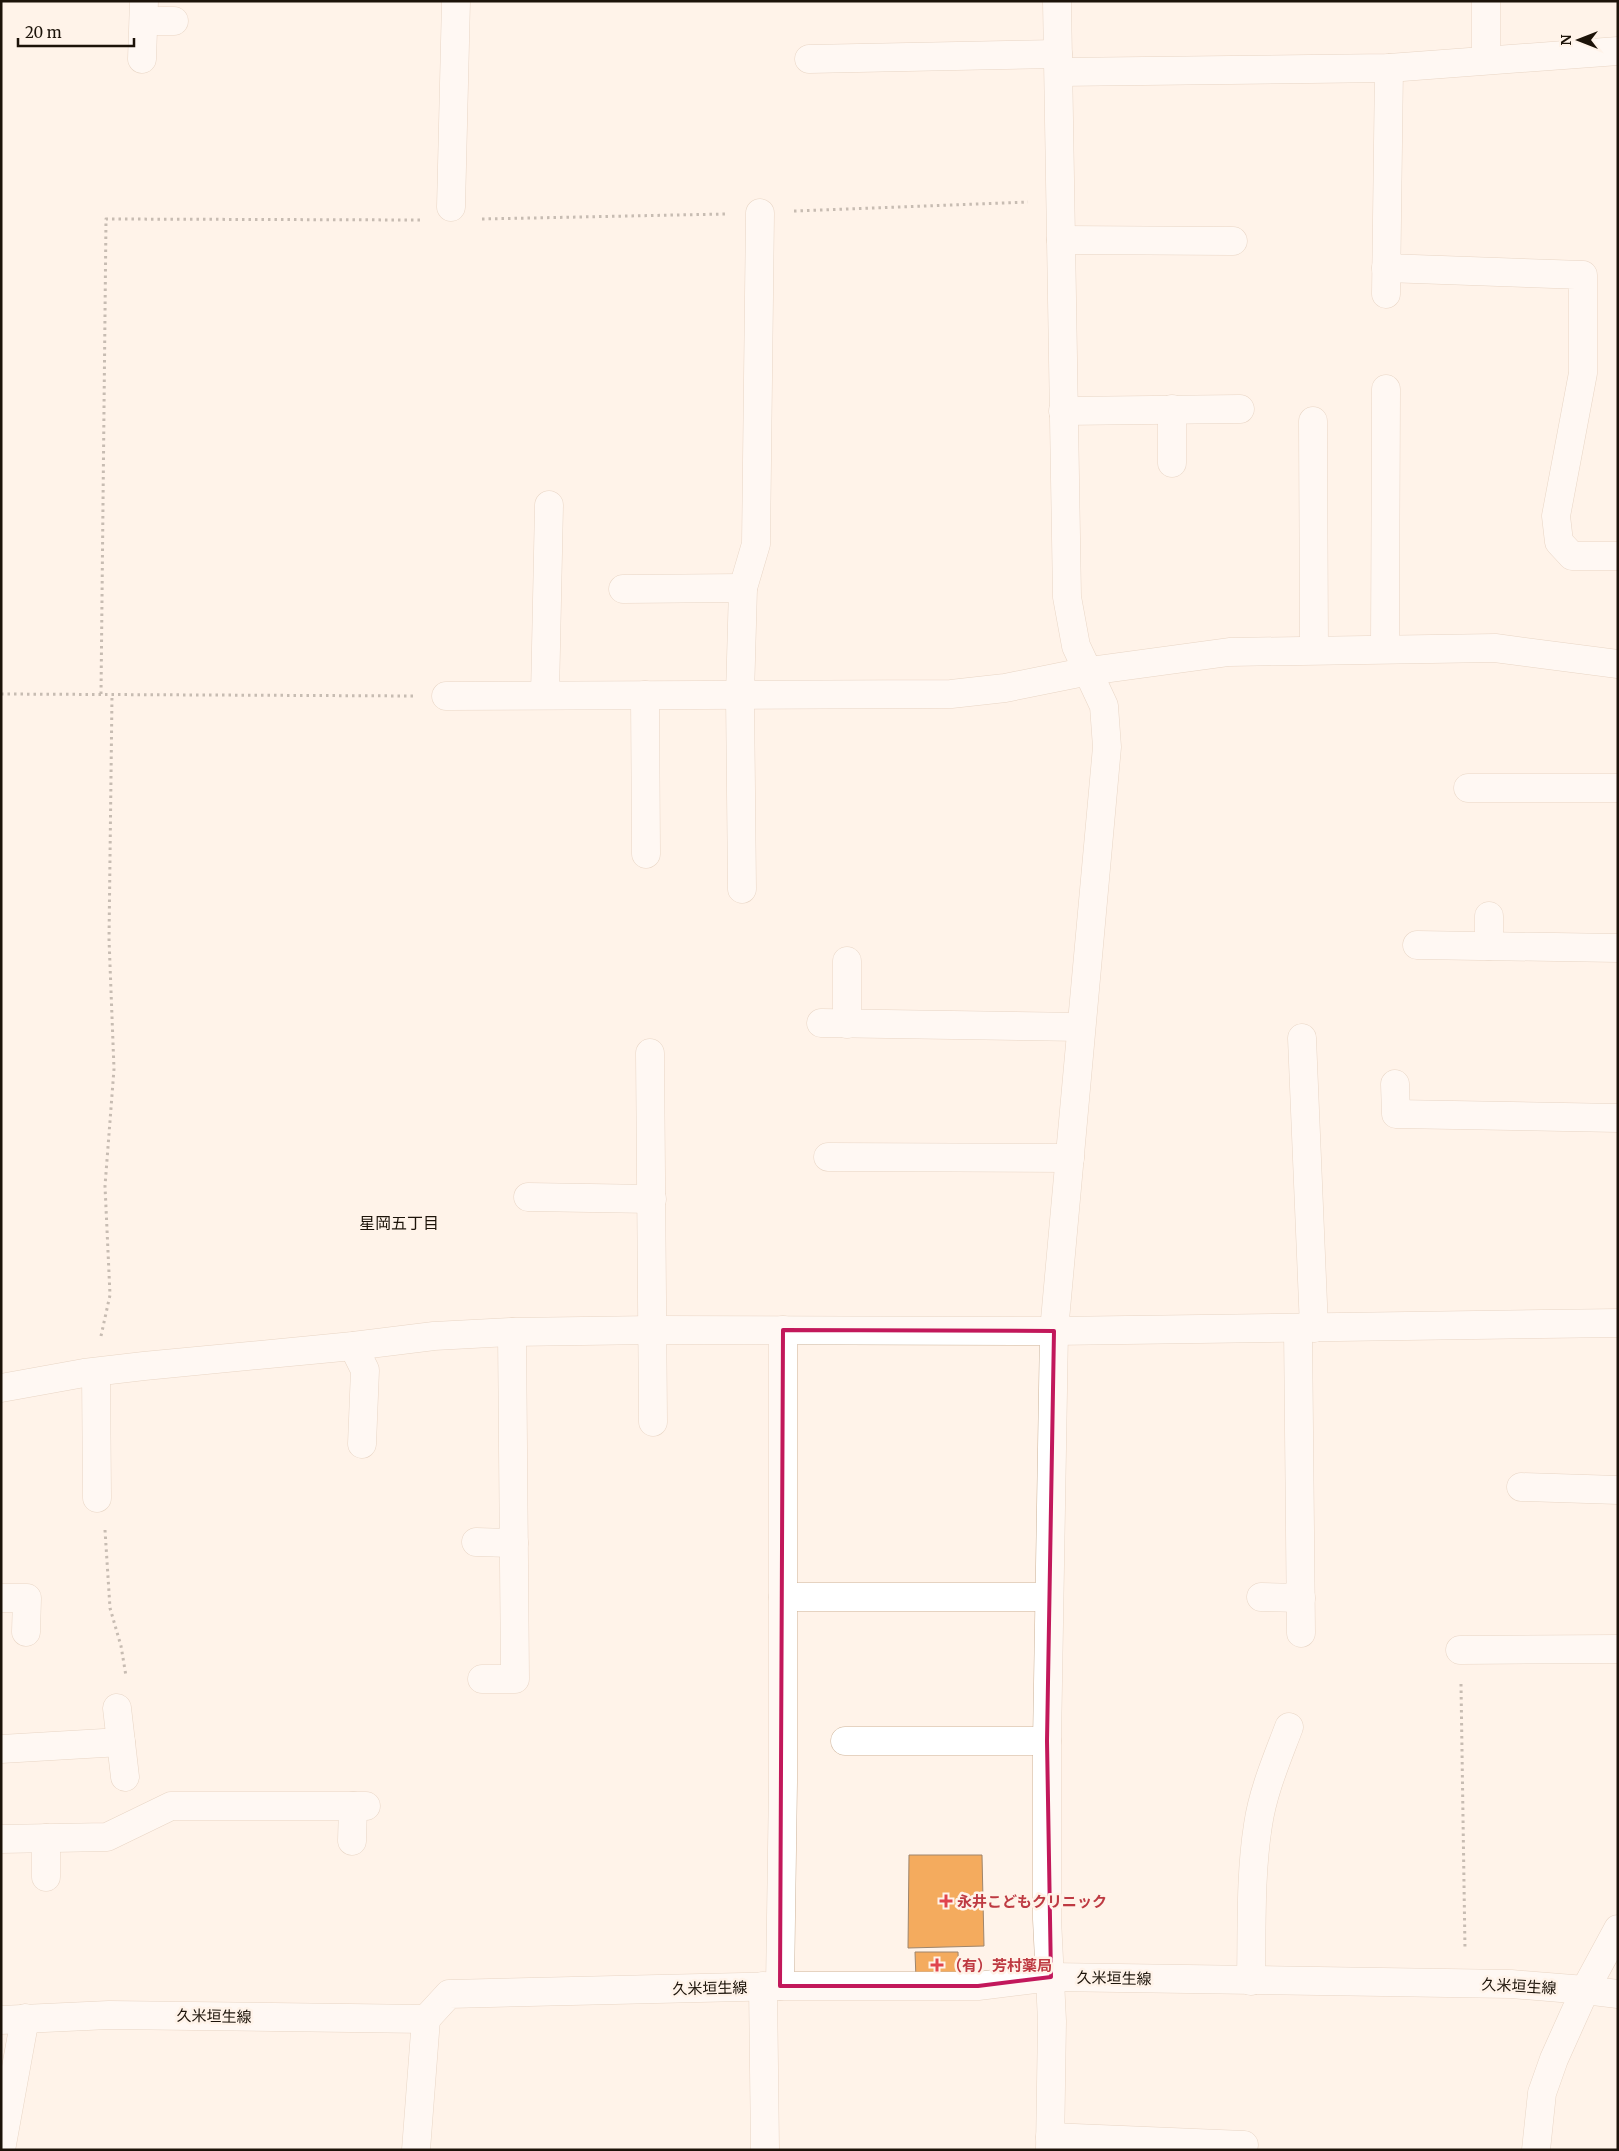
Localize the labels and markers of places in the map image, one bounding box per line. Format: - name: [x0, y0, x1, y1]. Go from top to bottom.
- place label: 永井こどもクリニック: [957, 1892, 1107, 1911]
- marker: 永井こどもクリニック: [939, 1894, 953, 1908]
- place label: （有）芳村薬局: [947, 1956, 1052, 1975]
- marker: （有）芳村薬局: [931, 1959, 943, 1971]

